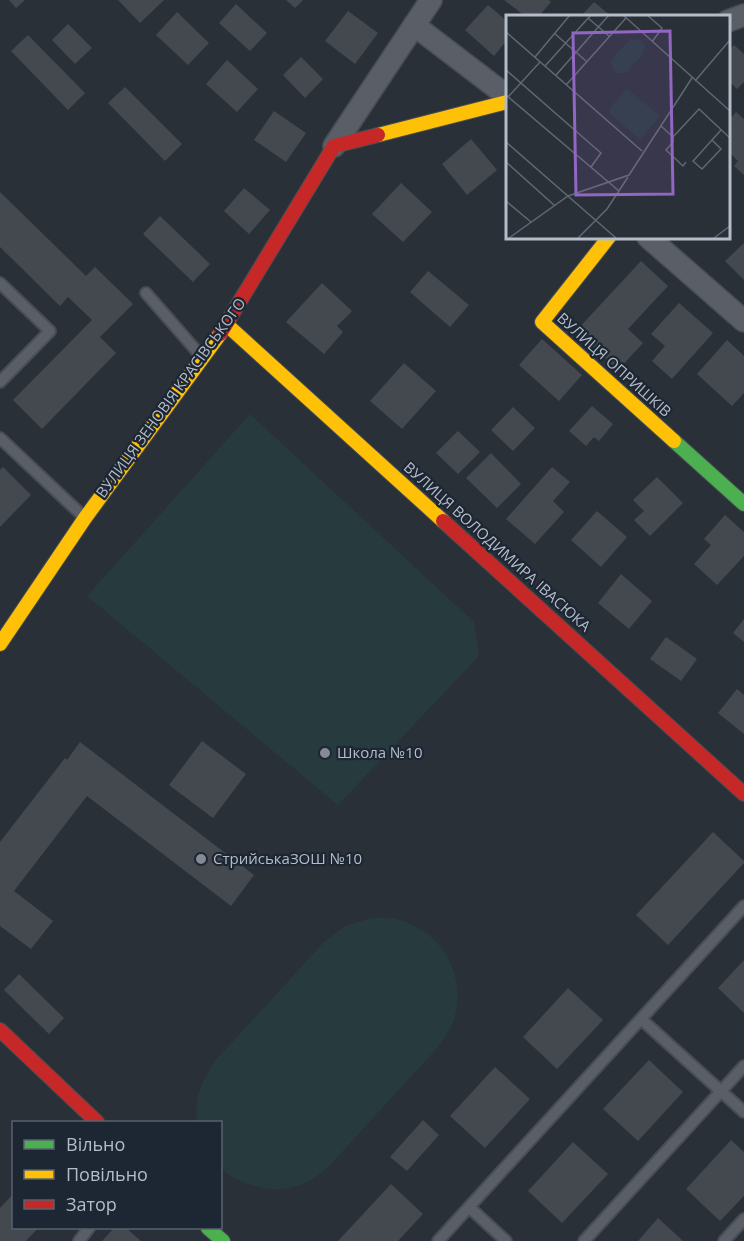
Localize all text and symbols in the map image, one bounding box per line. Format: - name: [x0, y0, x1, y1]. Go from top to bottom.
- inset map: [506, 15, 729, 238]
- street label: ВУЛИЦЯ ЗЕНОВІЯ КРАСІВСЬКОГО: [91, 293, 250, 501]
- street label: ВУЛИЦЯ ОПРИШКІВ: [553, 308, 676, 421]
- street label: ВУЛИЦЯ ВОЛОДИМИРА ІВАСЮКА: [400, 457, 596, 636]
- place label: Школа №10: [337, 742, 423, 762]
- marker: Школа №10: [318, 746, 332, 760]
- place label: СтрийськаЗОШ №10: [213, 848, 362, 868]
- marker: СтрийськаЗОШ №10: [194, 852, 208, 866]
- legend: [12, 1121, 222, 1229]
- text: Вільно: [66, 1132, 125, 1156]
- text: Повільно: [66, 1162, 148, 1186]
- text: Затор: [66, 1192, 117, 1216]

